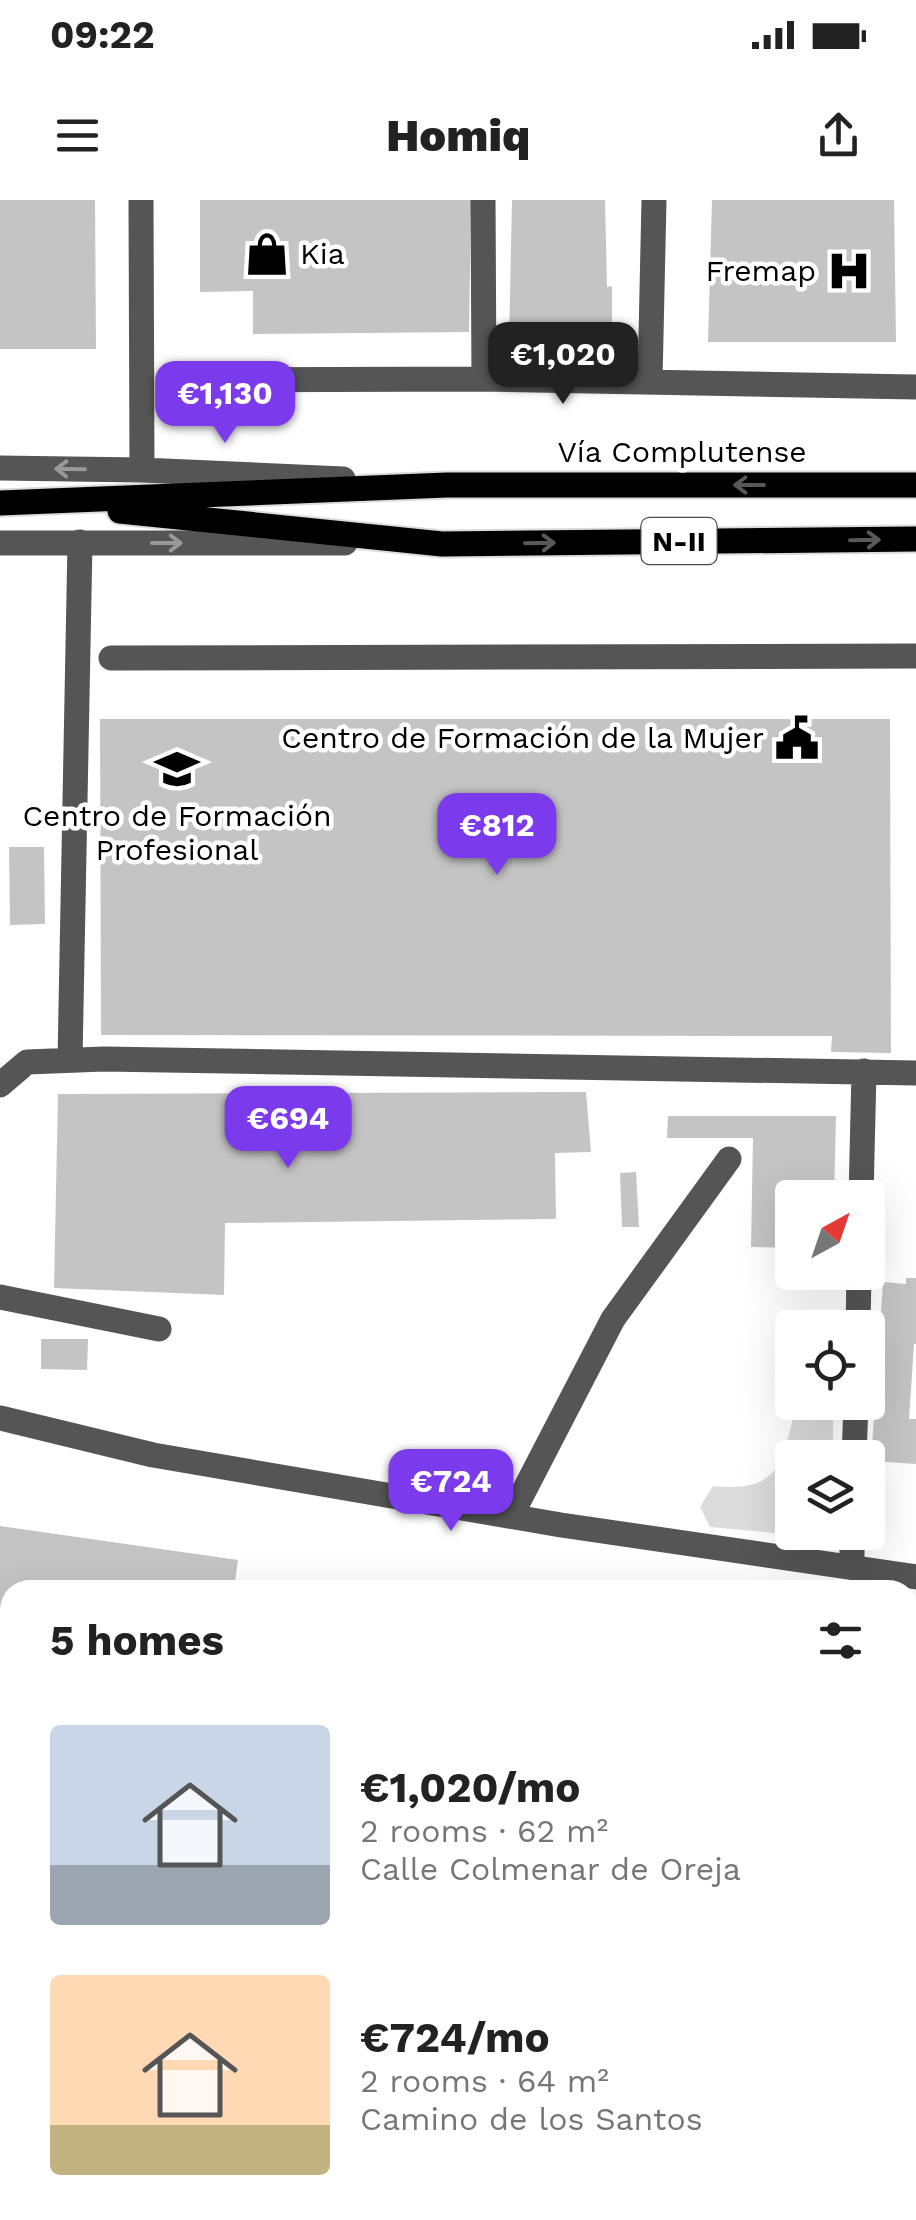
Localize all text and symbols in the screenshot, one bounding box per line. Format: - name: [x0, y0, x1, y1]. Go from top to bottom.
- text: 09:22: [50, 13, 155, 57]
- icon: menu: [50, 108, 105, 163]
- icon: share: [811, 108, 866, 163]
- text: Homiq: [386, 109, 530, 162]
- shop icon: Kia: [243, 230, 291, 278]
- place label: Kia: [300, 236, 345, 271]
- hospital icon: Fremap: [825, 247, 873, 295]
- place label: Fremap: [705, 253, 816, 288]
- pin: €1,020: [482, 322, 644, 407]
- text: €1,020: [510, 335, 616, 373]
- pin: €1,130: [144, 361, 306, 446]
- text: €1,130: [177, 374, 273, 412]
- street label: Vía Complutense: [557, 434, 807, 469]
- one-way arrow: [55, 460, 88, 478]
- one-way arrow: [733, 476, 766, 494]
- road number: N-II: [642, 518, 716, 564]
- one-way arrow: [848, 530, 880, 549]
- one-way arrow: [150, 534, 183, 552]
- one-way arrow: [522, 534, 555, 552]
- public building icon: Centro de Formación de la Mujer: [773, 714, 821, 762]
- place label: Centro de Formación de la Mujer: [281, 720, 764, 755]
- school or university icon: Centro de Formación Profesional: [153, 745, 201, 793]
- pin: €812: [438, 793, 556, 878]
- place label: Centro de Formación Profesional: [23, 798, 331, 867]
- text: €812: [459, 806, 535, 844]
- pin: €694: [229, 1086, 347, 1171]
- text: €694: [247, 1099, 329, 1137]
- north arrow: [775, 1180, 885, 1290]
- map controls: [775, 1180, 885, 1550]
- button: locate: [775, 1310, 885, 1420]
- button: layers: [775, 1440, 885, 1550]
- pin: €724: [392, 1449, 510, 1534]
- text: €724: [410, 1462, 492, 1500]
- icon: filters: [813, 1613, 868, 1668]
- text: 5 homes: [50, 1616, 224, 1665]
- text: €1,020/mo: [360, 1763, 580, 1812]
- icon: home: [130, 1765, 250, 1885]
- text: 2 rooms · 62 m²: [360, 1812, 608, 1850]
- text: Calle Colmenar de Oreja: [360, 1850, 741, 1888]
- text: €724/mo: [360, 2013, 550, 2062]
- icon: home: [130, 2015, 250, 2135]
- text: 2 rooms · 64 m²: [360, 2062, 609, 2100]
- text: Camino de los Santos: [360, 2100, 703, 2138]

